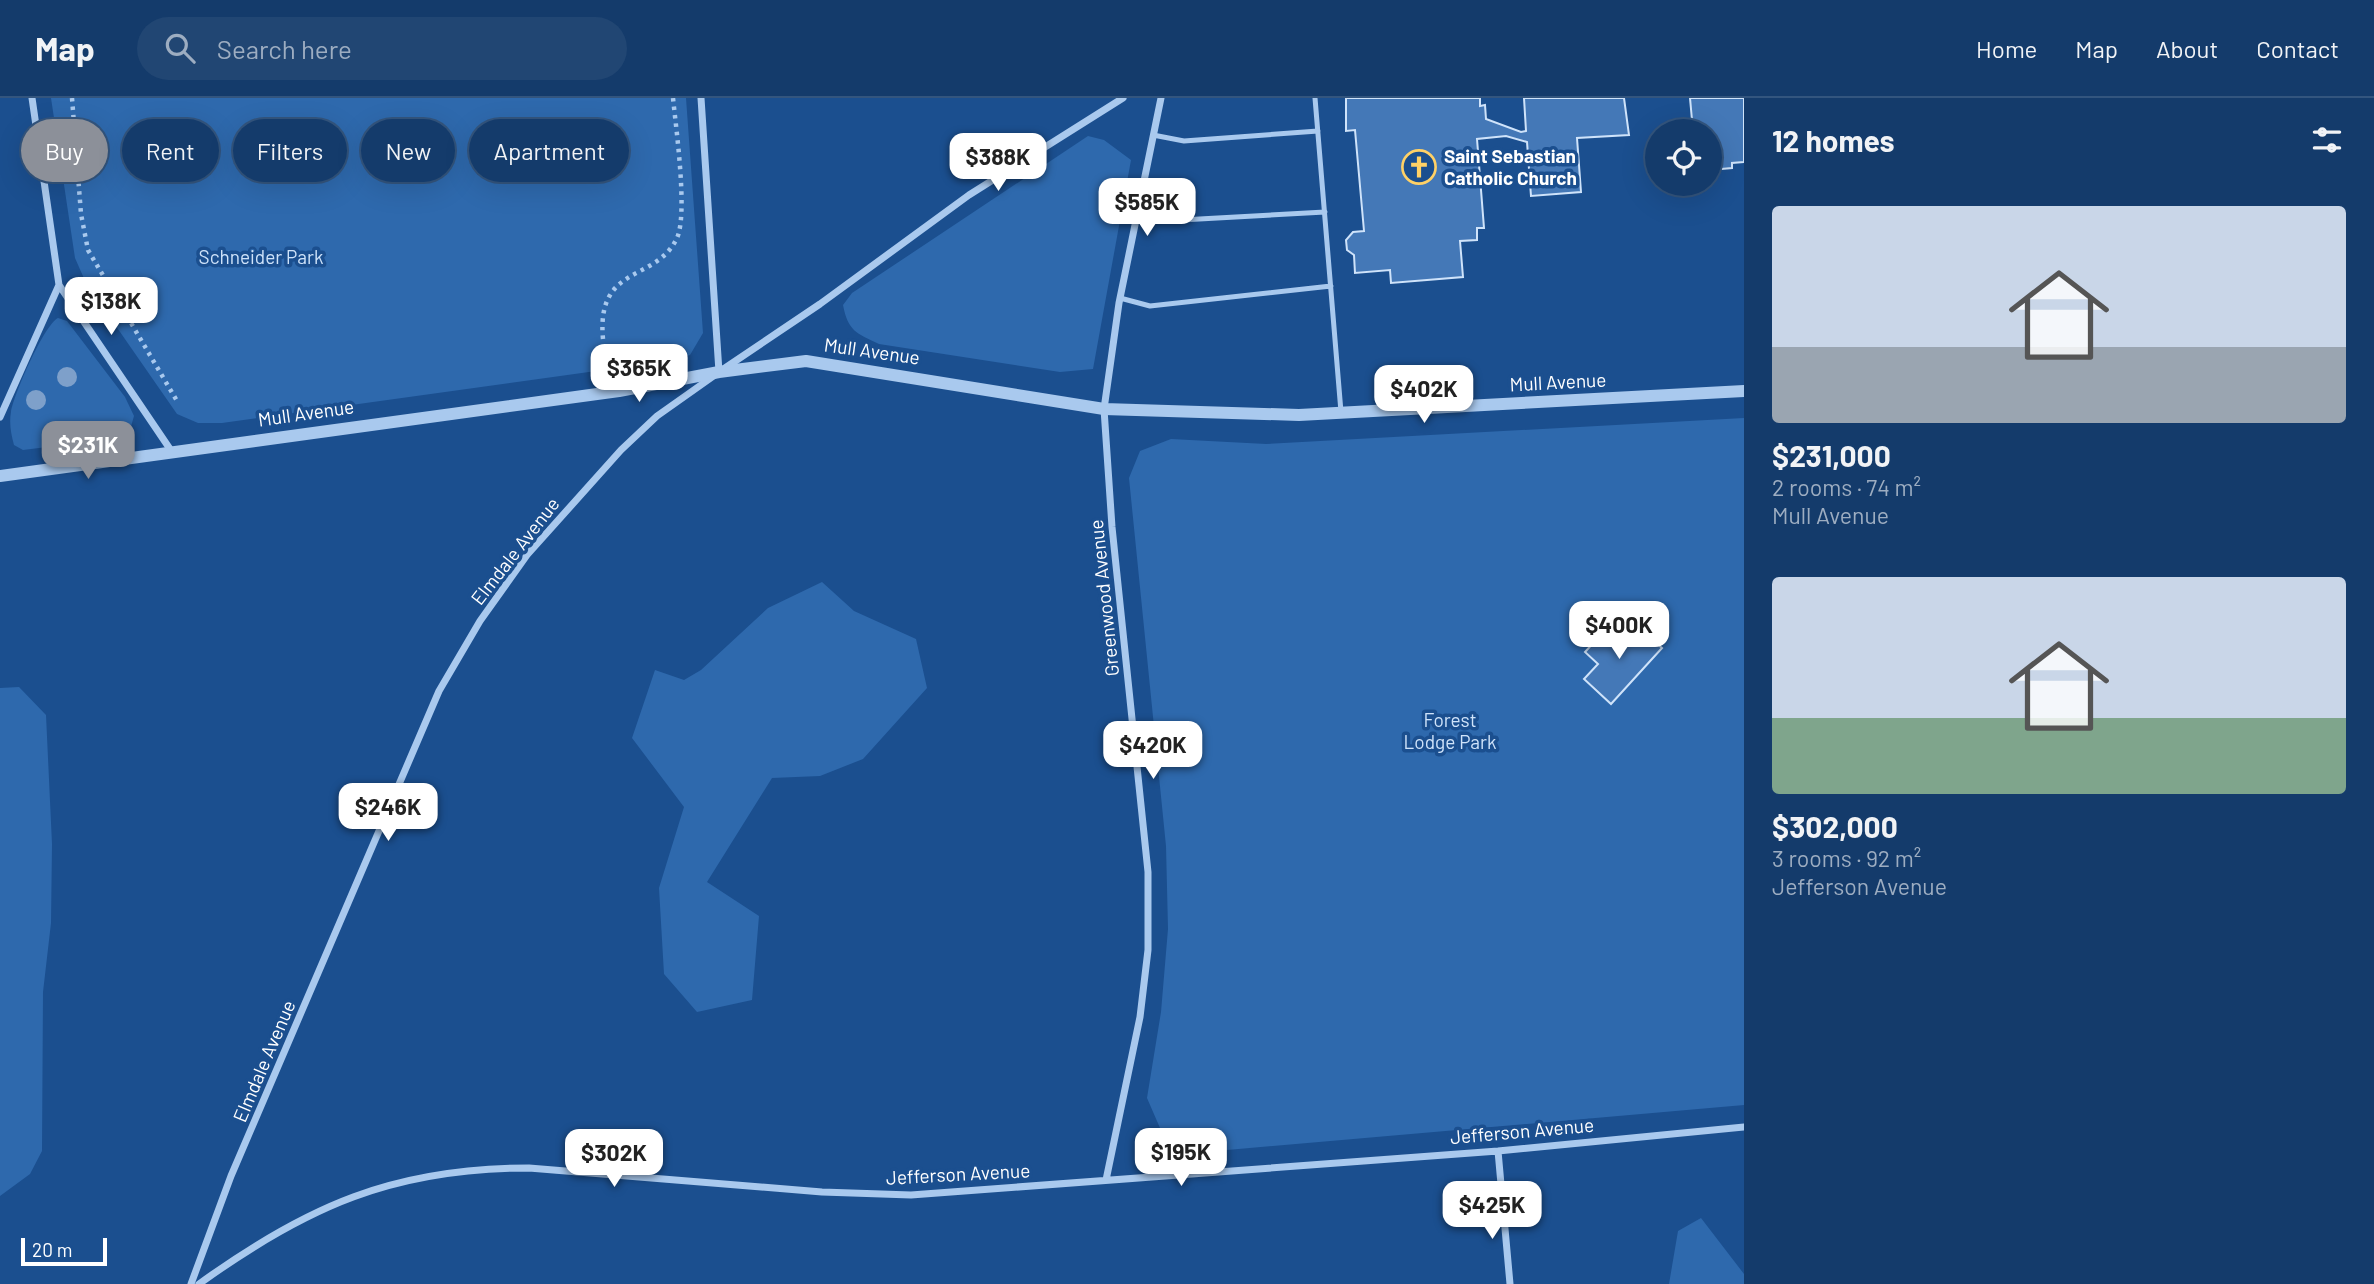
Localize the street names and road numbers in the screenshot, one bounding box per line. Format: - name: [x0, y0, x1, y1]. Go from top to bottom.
- street label: Mull Avenue: [823, 332, 922, 369]
- street label: Mull Avenue: [1509, 367, 1607, 396]
- street label: Mull Avenue: [256, 394, 355, 431]
- street label: Elmdale Avenue: [465, 492, 564, 609]
- street label: Greenwood Avenue: [1084, 519, 1123, 678]
- street label: Elmdale Avenue: [228, 996, 300, 1125]
- street label: Jefferson Avenue: [1449, 1113, 1595, 1148]
- street label: Jefferson Avenue: [885, 1158, 1031, 1189]

